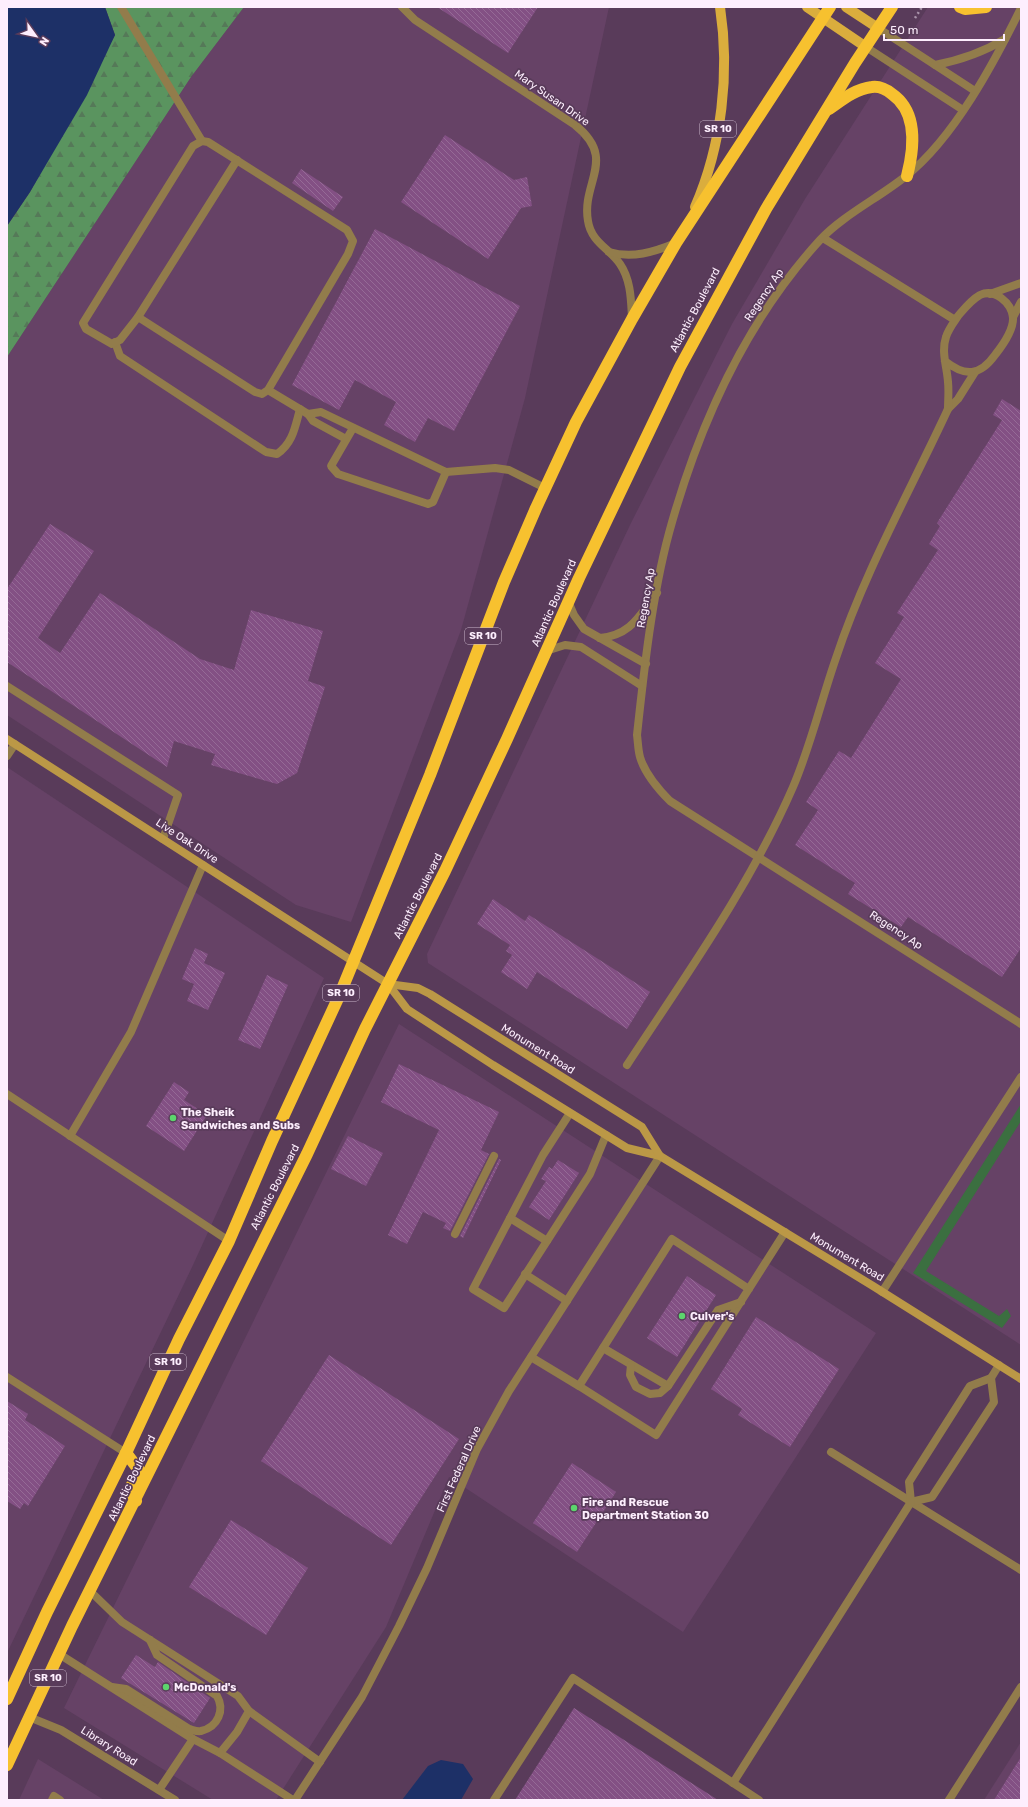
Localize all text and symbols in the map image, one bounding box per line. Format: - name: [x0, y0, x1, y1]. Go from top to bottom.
- north arrow: [16, 16, 56, 56]
- scale bar: [884, 16, 1004, 42]
- text: 50 m: [890, 23, 918, 37]
- text: N: [36, 34, 52, 48]
- street label: Mary Susan Drive: [512, 67, 592, 129]
- road number: SR 10: [700, 121, 736, 137]
- street label: Atlantic Boulevard: [667, 265, 723, 355]
- street label: Regency Ap: [742, 266, 786, 324]
- street label: Atlantic Boulevard: [529, 557, 579, 649]
- street label: Regency Ap: [634, 567, 658, 629]
- road number: SR 10: [465, 628, 501, 644]
- street label: Live Oak Drive: [153, 816, 221, 866]
- street label: Atlantic Boulevard: [391, 851, 445, 941]
- street label: Regency Ap: [867, 908, 925, 952]
- road number: SR 10: [323, 985, 359, 1001]
- street label: Monument Road: [499, 1021, 577, 1077]
- place label: The Sheik Sandwiches and Subs: [181, 1106, 300, 1132]
- marker: The Sheik Sandwiches and Subs: [168, 1113, 178, 1123]
- street label: Atlantic Boulevard: [248, 1142, 302, 1232]
- street label: Monument Road: [808, 1230, 886, 1284]
- place label: Culver's: [690, 1310, 734, 1323]
- marker: Culver's: [677, 1311, 687, 1321]
- road number: SR 10: [150, 1354, 186, 1370]
- street label: First Federal Drive: [434, 1424, 484, 1514]
- street label: Atlantic Boulevard: [106, 1433, 158, 1523]
- place label: Fire and Rescue Department Station 30: [582, 1496, 709, 1522]
- marker: Fire and Rescue Department Station 30: [569, 1503, 579, 1513]
- road number: SR 10: [30, 1670, 66, 1686]
- place label: McDonald's: [174, 1681, 236, 1694]
- marker: McDonald's: [161, 1682, 171, 1692]
- street label: Library Road: [78, 1723, 140, 1769]

